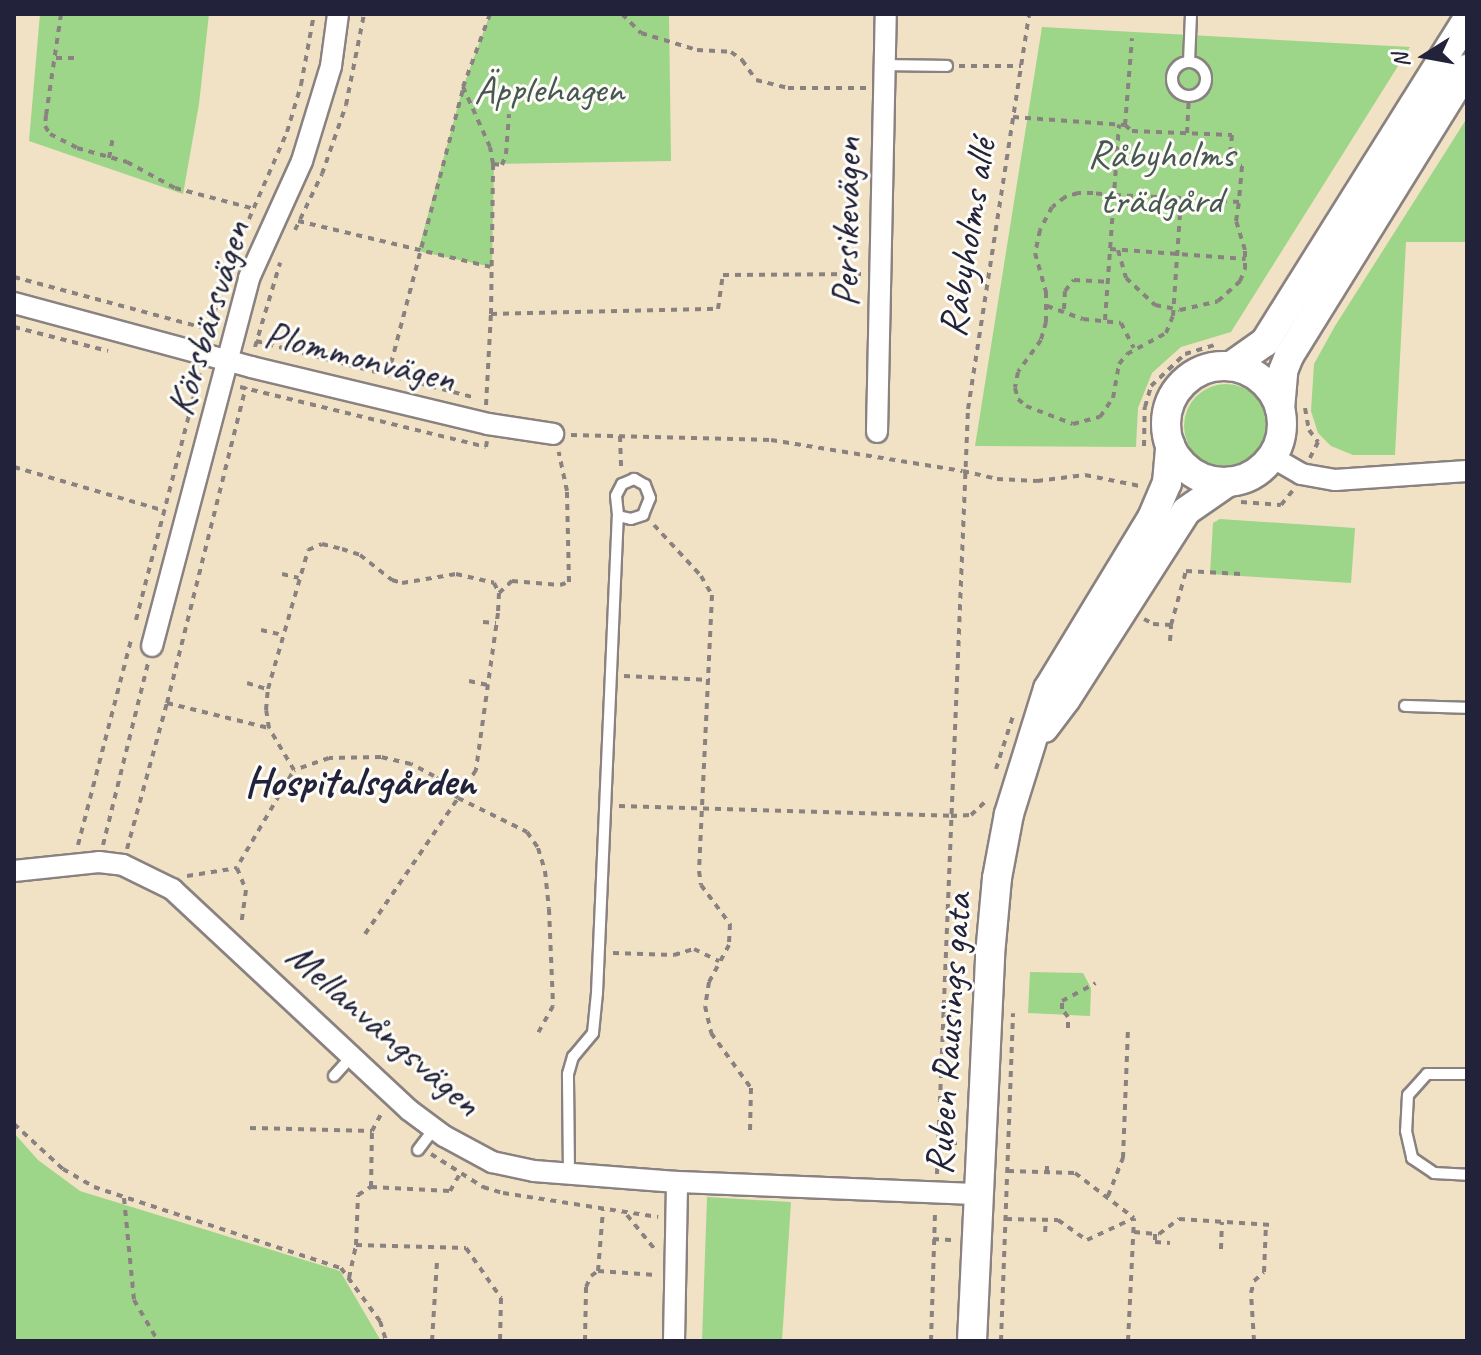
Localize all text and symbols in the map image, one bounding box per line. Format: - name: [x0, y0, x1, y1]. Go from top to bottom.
- north arrow: [1385, 16, 1465, 96]
- text: N: [1386, 51, 1416, 70]
- park label: Äpplehagen: [474, 65, 624, 113]
- park label: Råbyholms trädgård: [1087, 130, 1235, 224]
- street label: Råbyholms allé: [928, 135, 1006, 341]
- street label: Persikevägen: [821, 137, 871, 307]
- street label: Körsbärsvägen: [156, 215, 260, 421]
- street label: Plommonvägen: [260, 309, 460, 403]
- district label: Hospitalsgården: [245, 757, 475, 807]
- street label: Ruben Rausings gata: [914, 891, 982, 1177]
- street label: Mellanvångsvägen: [277, 931, 491, 1127]

